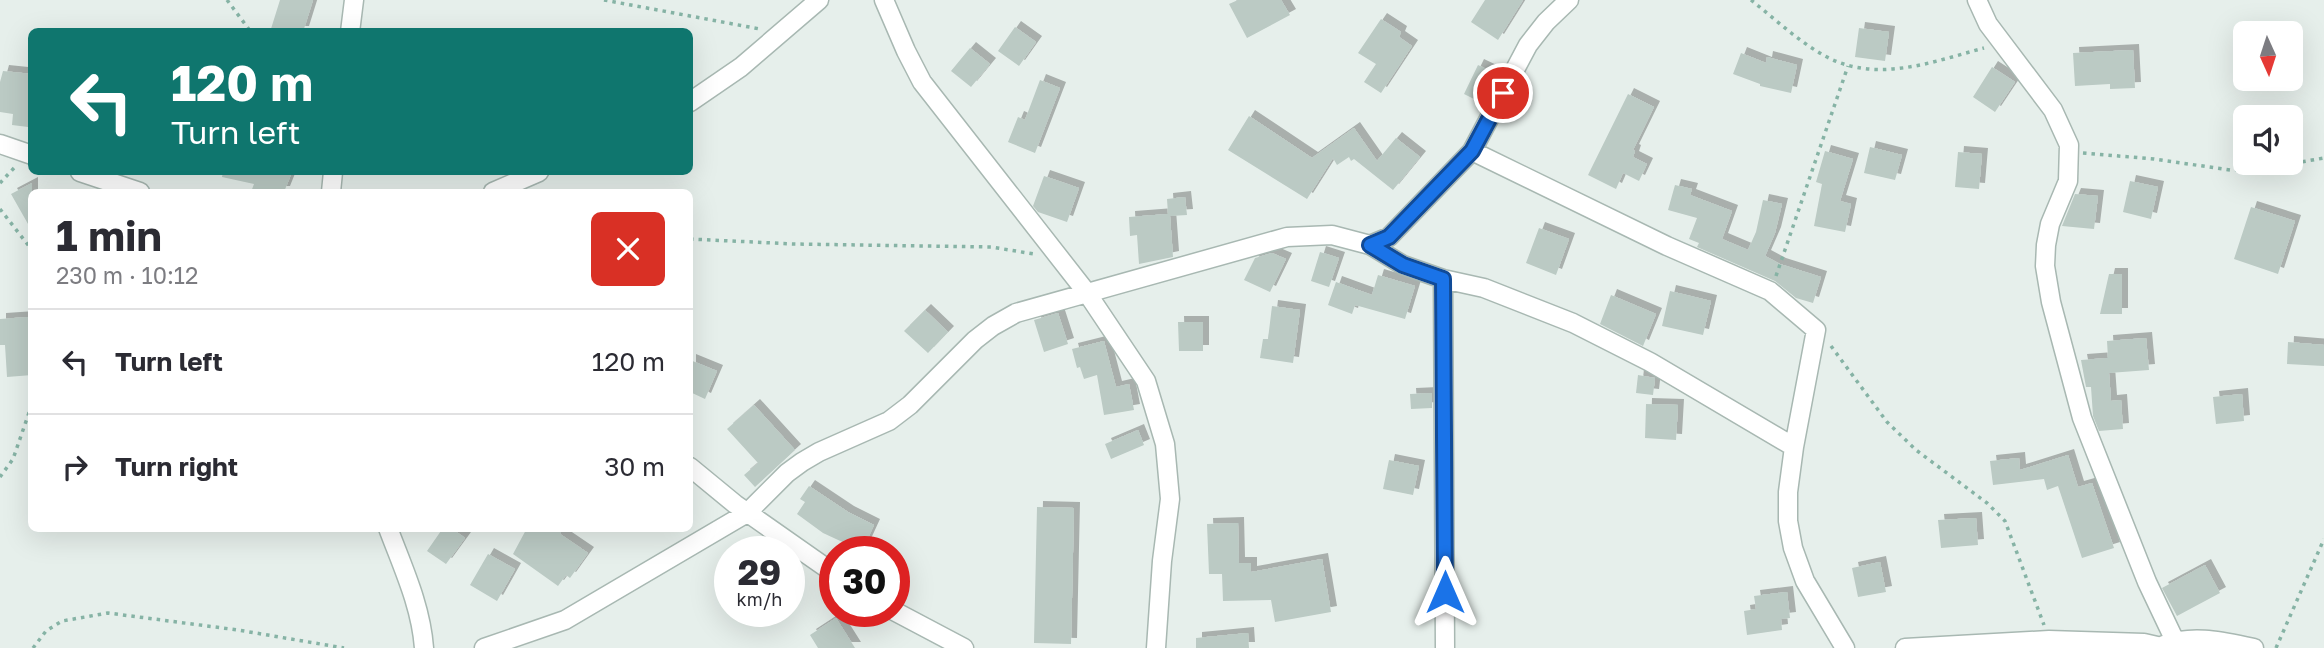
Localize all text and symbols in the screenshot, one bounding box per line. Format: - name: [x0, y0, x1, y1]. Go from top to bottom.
- north arrow: [2233, 21, 2303, 91]
- map controls: [2233, 21, 2303, 175]
- text: 120 m: [171, 53, 313, 112]
- icon: left: [56, 56, 147, 147]
- pin: [1473, 63, 1533, 123]
- icon: arrive: [1484, 74, 1522, 112]
- button: sound: [2233, 105, 2303, 175]
- text: Turn left: [171, 113, 300, 151]
- text: 1 min: [56, 210, 162, 260]
- button: close: [591, 212, 665, 286]
- text: 230 m · 10:12: [56, 261, 198, 289]
- icon: left: [56, 343, 94, 381]
- text: Turn left: [115, 346, 223, 377]
- text: 120 m: [592, 346, 665, 377]
- icon: right: [56, 448, 94, 486]
- text: Turn right: [115, 451, 238, 482]
- text: 30 m: [604, 451, 665, 482]
- speed limit sign: 30: [819, 536, 910, 627]
- text: 29: [738, 551, 781, 593]
- position arrow: [1408, 555, 1482, 629]
- text: km/h: [737, 588, 782, 610]

